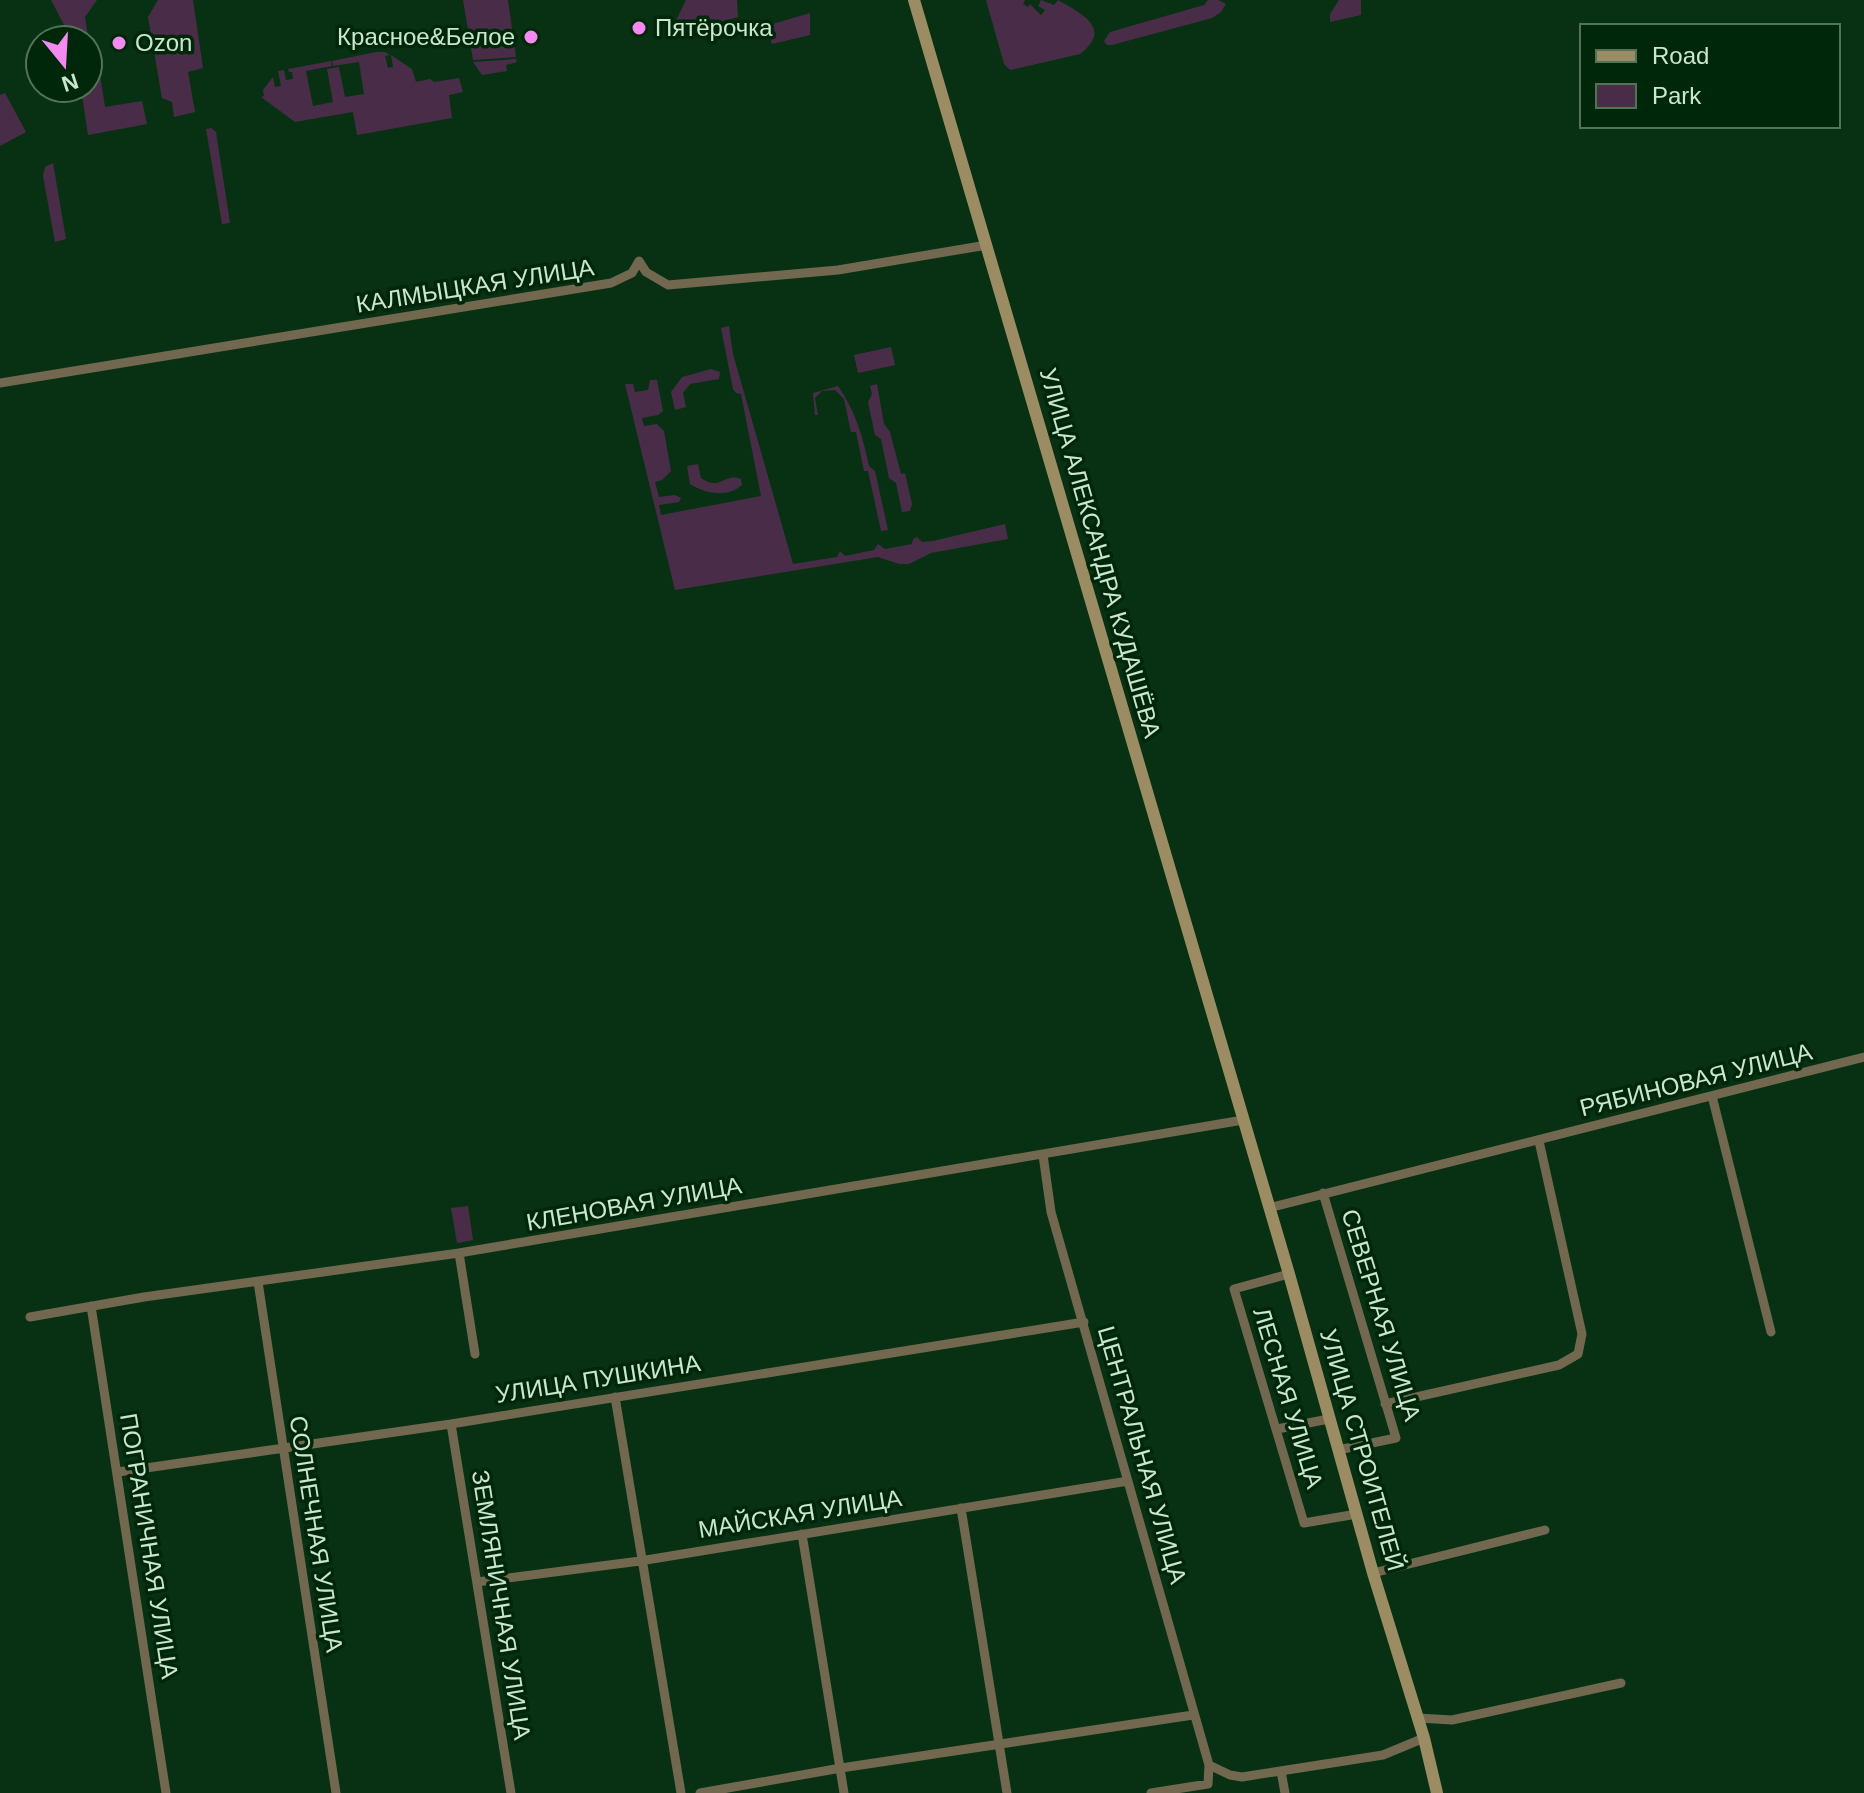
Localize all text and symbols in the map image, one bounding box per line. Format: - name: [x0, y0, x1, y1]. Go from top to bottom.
- place label: Пятёрочка: [655, 14, 773, 41]
- marker: Пятёрочка: [630, 19, 648, 37]
- place label: Красное&Белое: [337, 23, 515, 50]
- north arrow: [24, 24, 104, 104]
- legend: [1580, 24, 1840, 128]
- marker: Красное&Белое: [522, 28, 540, 46]
- place label: Ozon: [135, 29, 192, 56]
- marker: Ozon: [110, 34, 128, 52]
- text: Road: [1652, 42, 1709, 69]
- text: N: [59, 68, 81, 97]
- text: Park: [1652, 82, 1702, 109]
- street label: КАЛМЫЦКАЯ УЛИЦА: [354, 253, 596, 318]
- street label: УЛИЦА АЛЕКСАНДРА КУДАШЁВА: [1035, 365, 1166, 741]
- street label: РЯБИНОВАЯ УЛИЦА: [1577, 1038, 1815, 1121]
- street label: КЛЕНОВАЯ УЛИЦА: [524, 1171, 744, 1236]
- street label: СЕВЕРНАЯ УЛИЦА: [1336, 1206, 1427, 1424]
- street label: ЛЕСНАЯ УЛИЦА: [1248, 1304, 1329, 1492]
- street label: ЦЕНТРАЛЬНАЯ УЛИЦА: [1093, 1323, 1192, 1587]
- street label: УЛИЦА СТРОИТЕЛЕЙ: [1315, 1326, 1410, 1574]
- street label: УЛИЦА ПУШКИНА: [494, 1349, 702, 1408]
- street label: ПОГРАНИЧНАЯ УЛИЦА: [115, 1411, 184, 1681]
- street label: СОЛНЕЧНАЯ УЛИЦА: [284, 1414, 349, 1654]
- street label: ЗЕМЛЯНИЧНАЯ УЛИЦА: [467, 1468, 536, 1742]
- street label: МАЙСКАЯ УЛИЦА: [696, 1484, 904, 1543]

